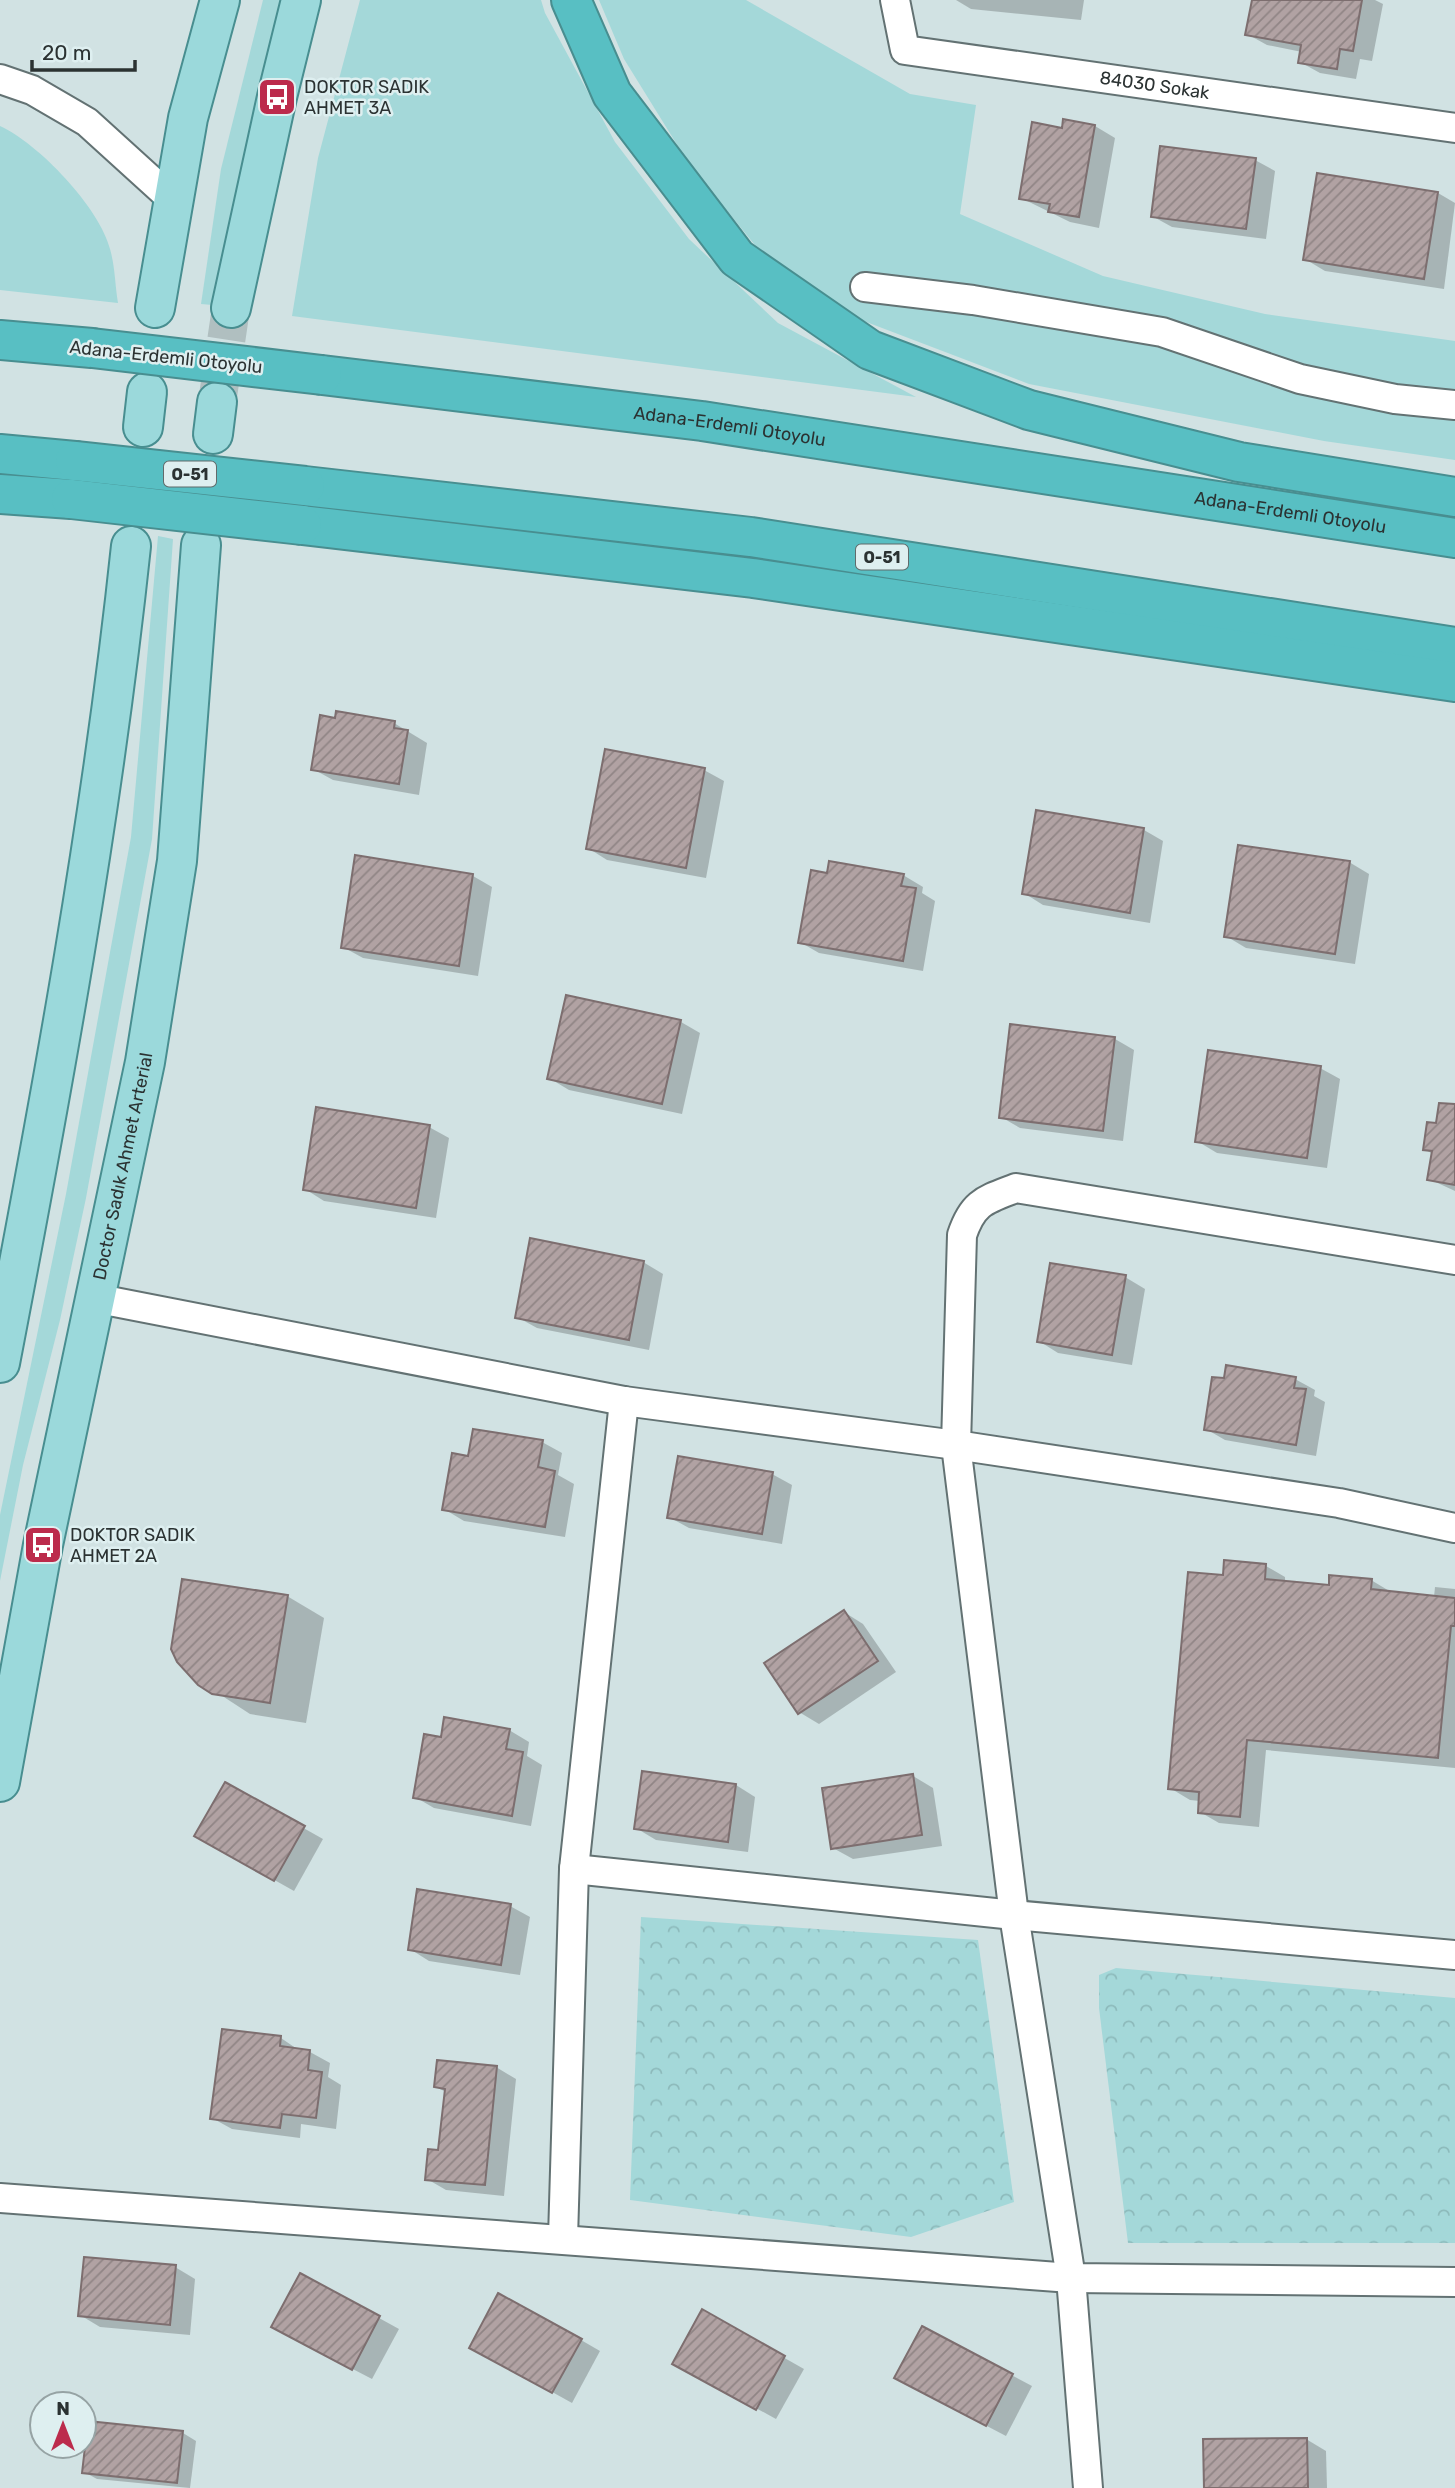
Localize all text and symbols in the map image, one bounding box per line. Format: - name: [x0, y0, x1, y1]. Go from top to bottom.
- scale bar: [32, 28, 135, 72]
- text: 20 m: [42, 40, 91, 65]
- street label: 84030 Sokak: [1098, 67, 1212, 104]
- bus stop icon: DOKTOR SADIK AHMET 3A: [256, 76, 298, 118]
- place label: DOKTOR SADIK AHMET 3A: [304, 76, 429, 119]
- street label: Adana-Erdemli Otoyolu: [68, 336, 264, 378]
- street label: Adana-Erdemli Otoyolu: [632, 402, 827, 451]
- road number: O-51: [164, 461, 216, 486]
- street label: Adana-Erdemli Otoyolu: [1193, 487, 1388, 538]
- road number: O-51: [856, 544, 908, 570]
- street label: Doctor Sadık Ahmet Arterial: [88, 1051, 157, 1282]
- bus stop icon: DOKTOR SADIK AHMET 2A: [22, 1524, 64, 1566]
- place label: DOKTOR SADIK AHMET 2A: [70, 1524, 195, 1567]
- north arrow: [28, 2390, 98, 2460]
- text: N: [56, 2397, 70, 2420]

